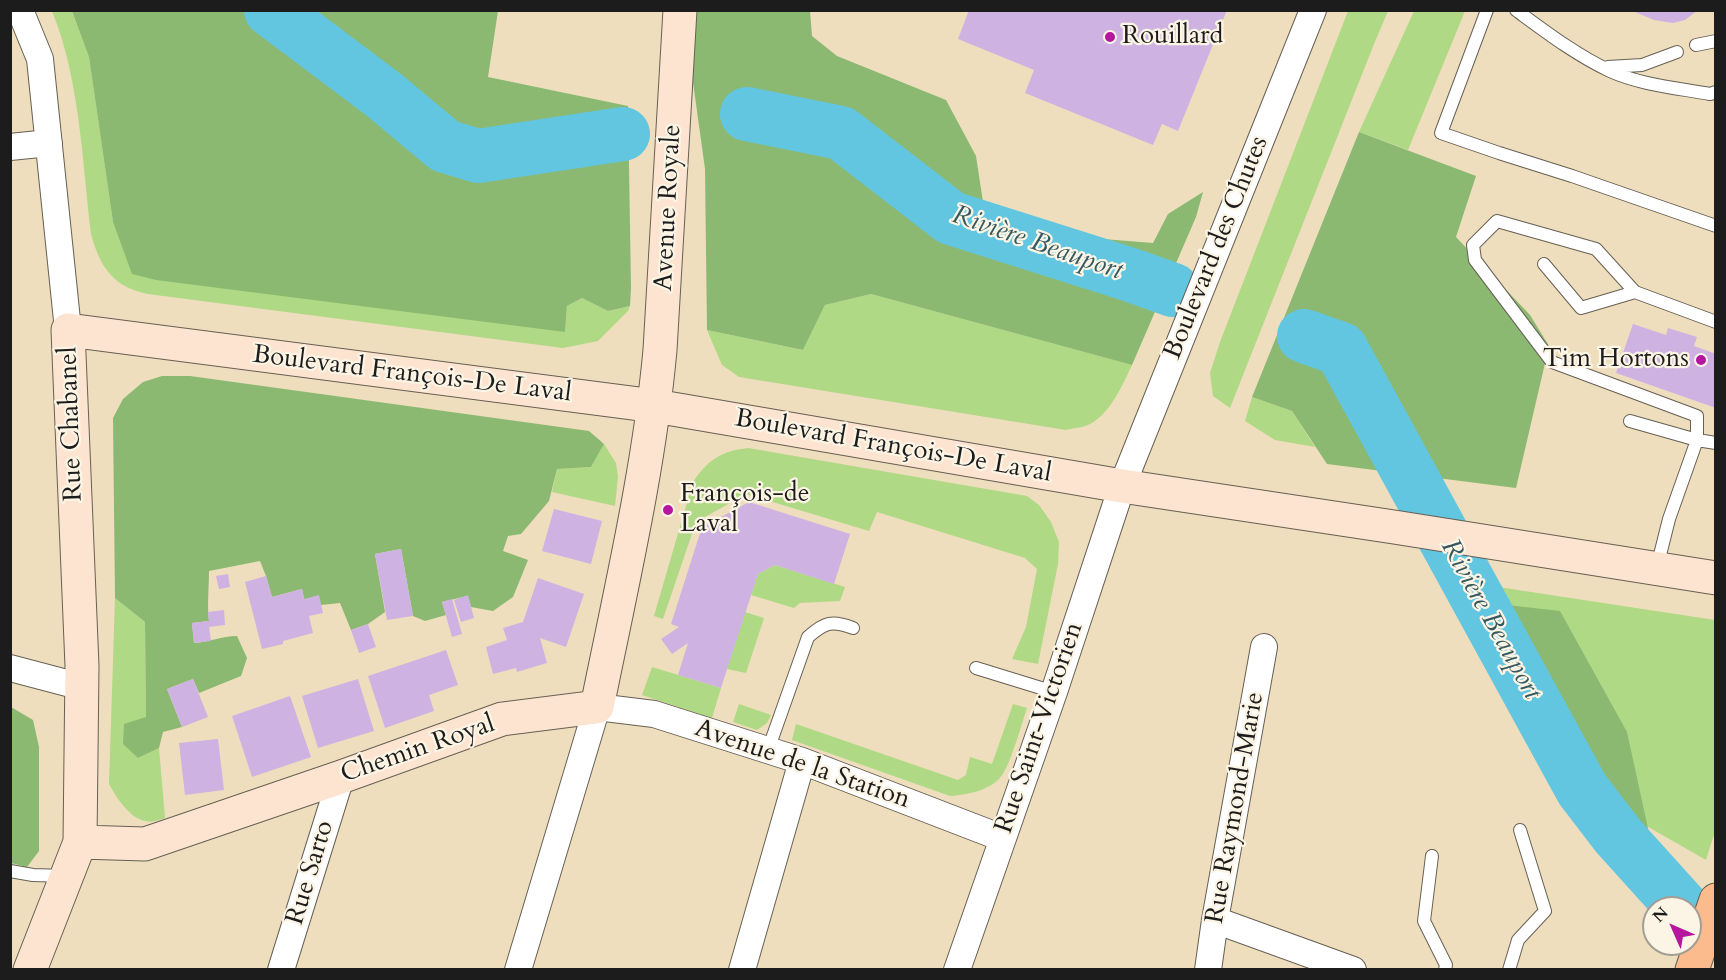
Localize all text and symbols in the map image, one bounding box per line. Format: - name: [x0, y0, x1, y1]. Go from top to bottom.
- place label: Rouillard: [1122, 21, 1223, 53]
- marker: Rouillard: [1103, 30, 1117, 44]
- street label: Avenue Royale: [649, 124, 689, 292]
- street label: Boulevard des Chutes: [1158, 132, 1276, 364]
- water label: Rivière Beauport: [947, 200, 1127, 288]
- street label: Boulevard François-De Laval: [251, 340, 573, 410]
- place label: Tim Hortons: [1543, 344, 1689, 376]
- street label: Rue Chabanel: [54, 346, 90, 502]
- marker: Tim Hortons: [1694, 353, 1708, 367]
- street label: Boulevard François-De Laval: [732, 404, 1054, 490]
- place label: François-de Laval: [680, 479, 809, 540]
- marker: François-de Laval: [661, 503, 675, 517]
- water label: Rivière Beauport: [1433, 534, 1547, 706]
- street label: Rue Saint-Victorien: [989, 618, 1091, 838]
- street label: Rue Raymond-Marie: [1200, 690, 1272, 926]
- street label: Chemin Royal: [337, 709, 499, 791]
- street label: Avenue de la Station: [690, 714, 914, 816]
- street label: Rue Sarto: [280, 817, 342, 929]
- north arrow: [1642, 896, 1702, 956]
- text: N: [1648, 902, 1673, 927]

